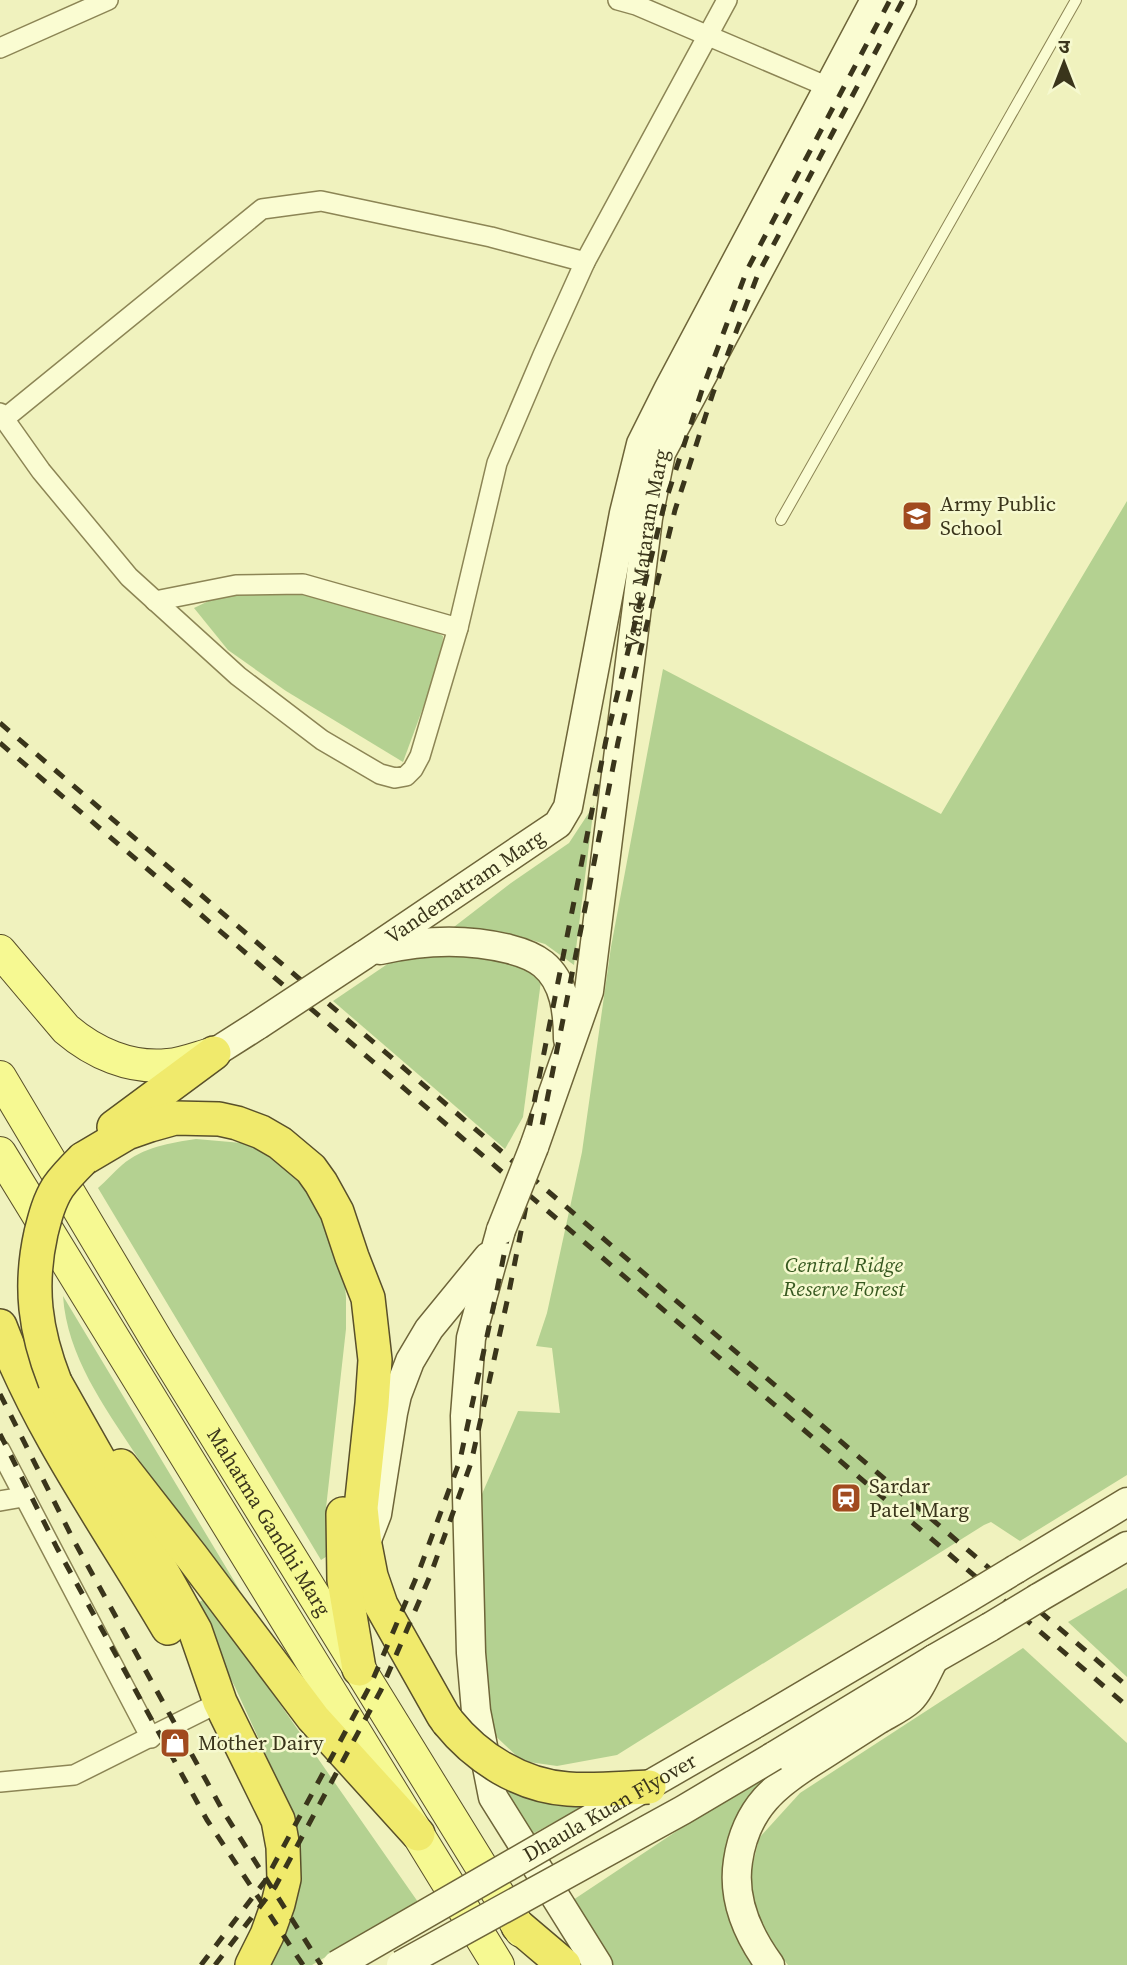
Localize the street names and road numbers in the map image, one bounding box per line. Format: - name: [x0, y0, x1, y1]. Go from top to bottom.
- street label: Vande Mataram Marg: [617, 446, 675, 651]
- street label: Vandematram Marg: [379, 822, 550, 951]
- street label: Mahatma Gandhi Marg: [200, 1422, 338, 1621]
- street label: Dhaula Kuan Flyover: [518, 1746, 702, 1869]

